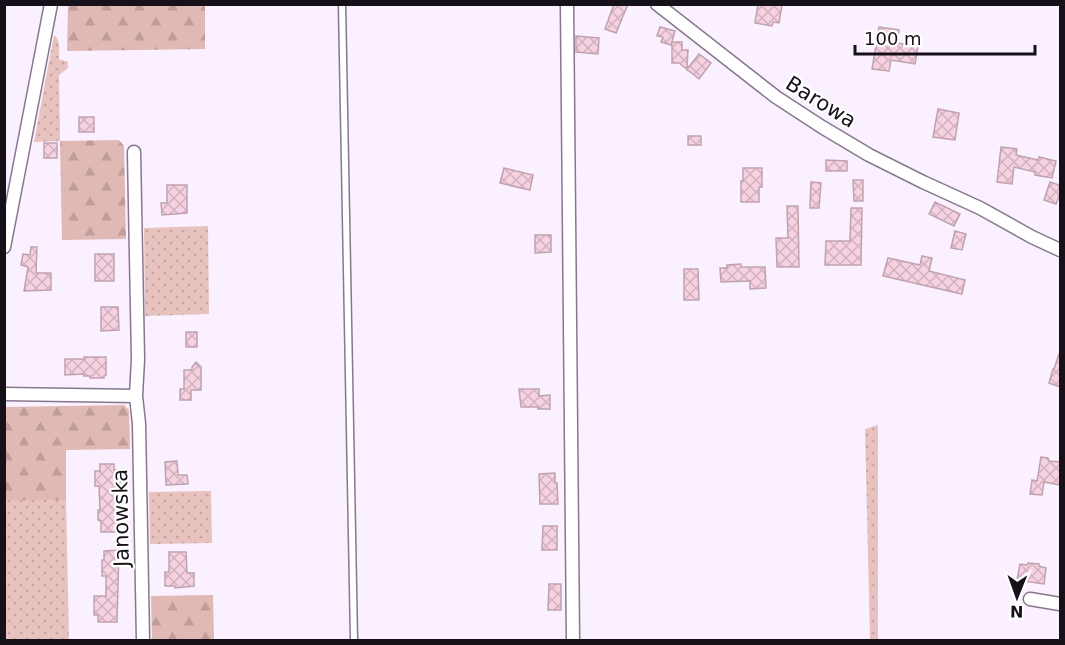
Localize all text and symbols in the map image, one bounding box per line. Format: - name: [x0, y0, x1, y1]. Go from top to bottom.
- scale bar: [855, 18, 1035, 56]
- text: 100 m: [864, 28, 922, 49]
- street label: Barowa: [781, 71, 861, 133]
- street label: Janowska: [108, 469, 134, 569]
- north arrow: [987, 567, 1047, 627]
- text: N: [1010, 602, 1024, 621]

